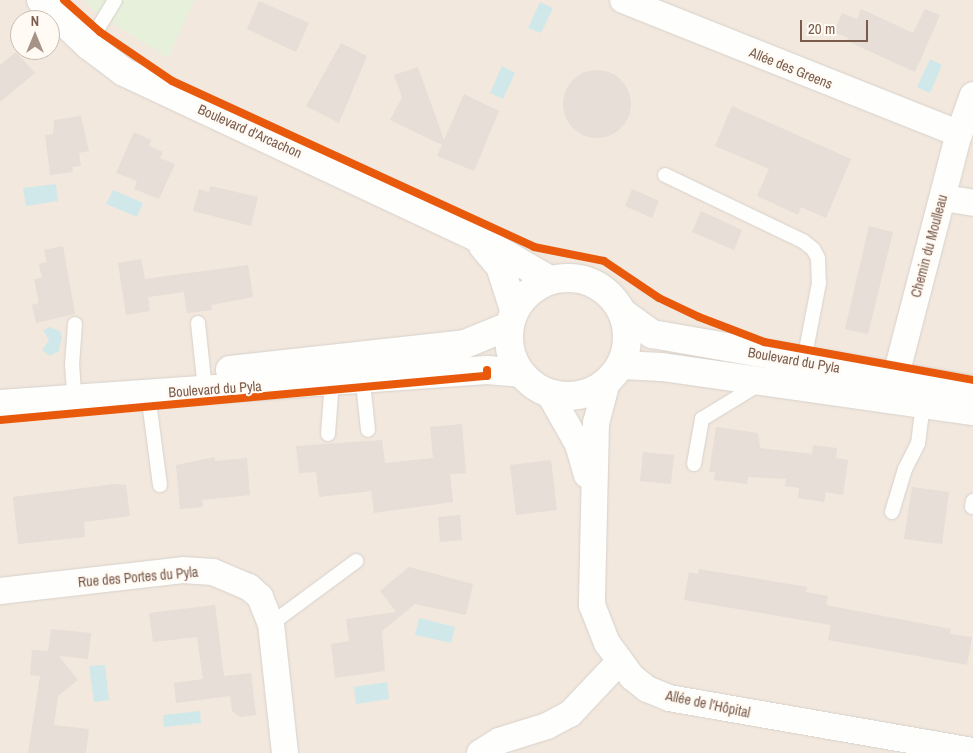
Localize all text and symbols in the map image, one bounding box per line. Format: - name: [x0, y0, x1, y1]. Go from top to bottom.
- north arrow: [10, 10, 60, 60]
- scale bar: [803, 10, 870, 42]
- text: N: [31, 12, 39, 30]
- text: 20 m: [808, 18, 835, 39]
- street label: Allée des Greens: [747, 44, 835, 92]
- street label: Boulevard d'Arcachon: [195, 101, 305, 161]
- street label: Chemin du Moulleau: [907, 193, 951, 299]
- street label: Boulevard du Pyla: [747, 344, 841, 376]
- street label: Boulevard du Pyla: [168, 377, 262, 401]
- street label: Rue des Portes du Pyla: [77, 563, 199, 591]
- street label: Allée de l’Hôpital: [664, 687, 752, 721]

